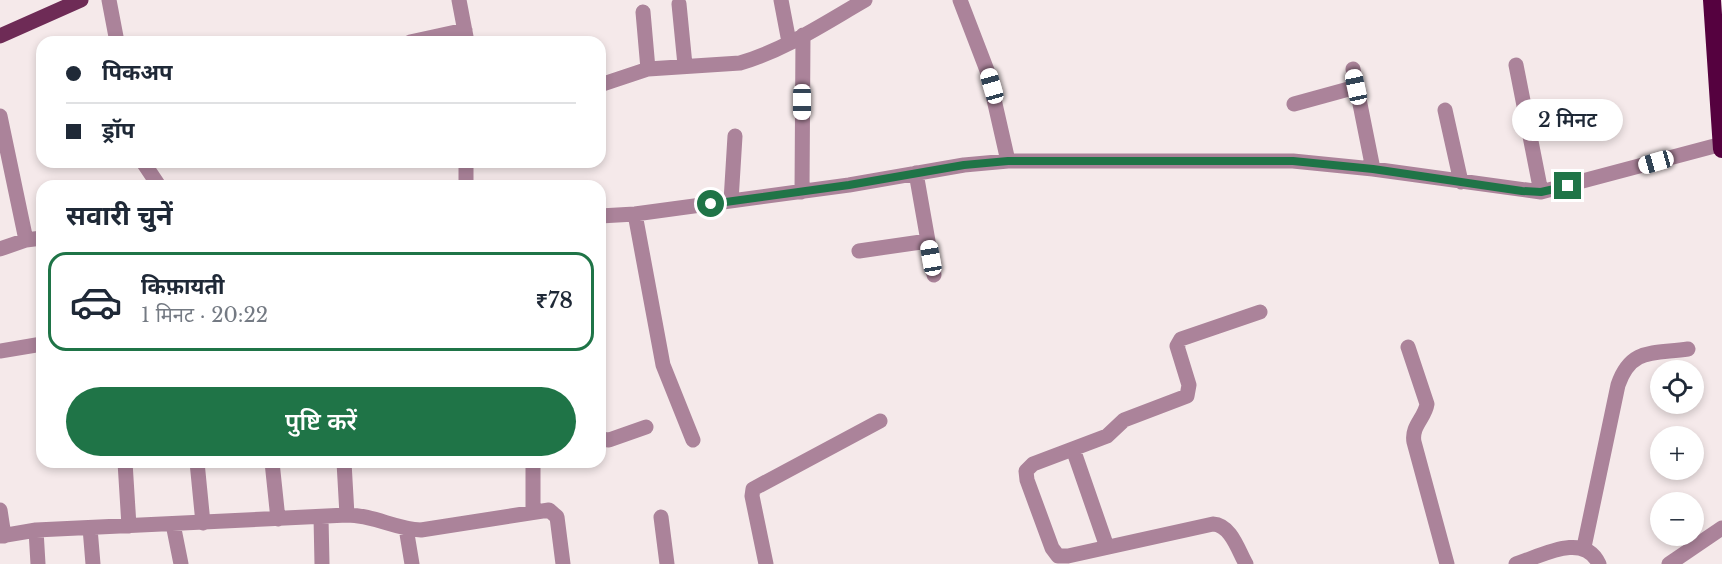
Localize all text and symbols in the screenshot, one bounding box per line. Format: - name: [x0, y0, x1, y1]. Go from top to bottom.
- text: पिकअप: [102, 59, 173, 86]
- car: [978, 66, 1006, 106]
- car: [1343, 68, 1369, 106]
- car: [793, 84, 811, 120]
- callout: 2 मिनट: [1512, 99, 1624, 141]
- text: 2 मिनट: [1538, 108, 1597, 132]
- text: ड्रॉप: [102, 117, 135, 144]
- car: [1636, 148, 1676, 176]
- route end: [1554, 172, 1581, 199]
- route start: [697, 190, 724, 217]
- text: सवारी चुनें: [66, 199, 173, 232]
- car: [919, 239, 943, 277]
- text: किफ़ायती: [141, 273, 225, 300]
- icon: car: [69, 275, 123, 329]
- text: ₹78: [536, 287, 573, 314]
- text: 1 मिनट · 20:22: [141, 303, 268, 327]
- map controls: [1650, 360, 1704, 546]
- button: locate: [1650, 360, 1704, 414]
- button: पुष्टि करें: [66, 387, 576, 456]
- button: +: [1650, 426, 1704, 480]
- button: −: [1650, 492, 1704, 546]

